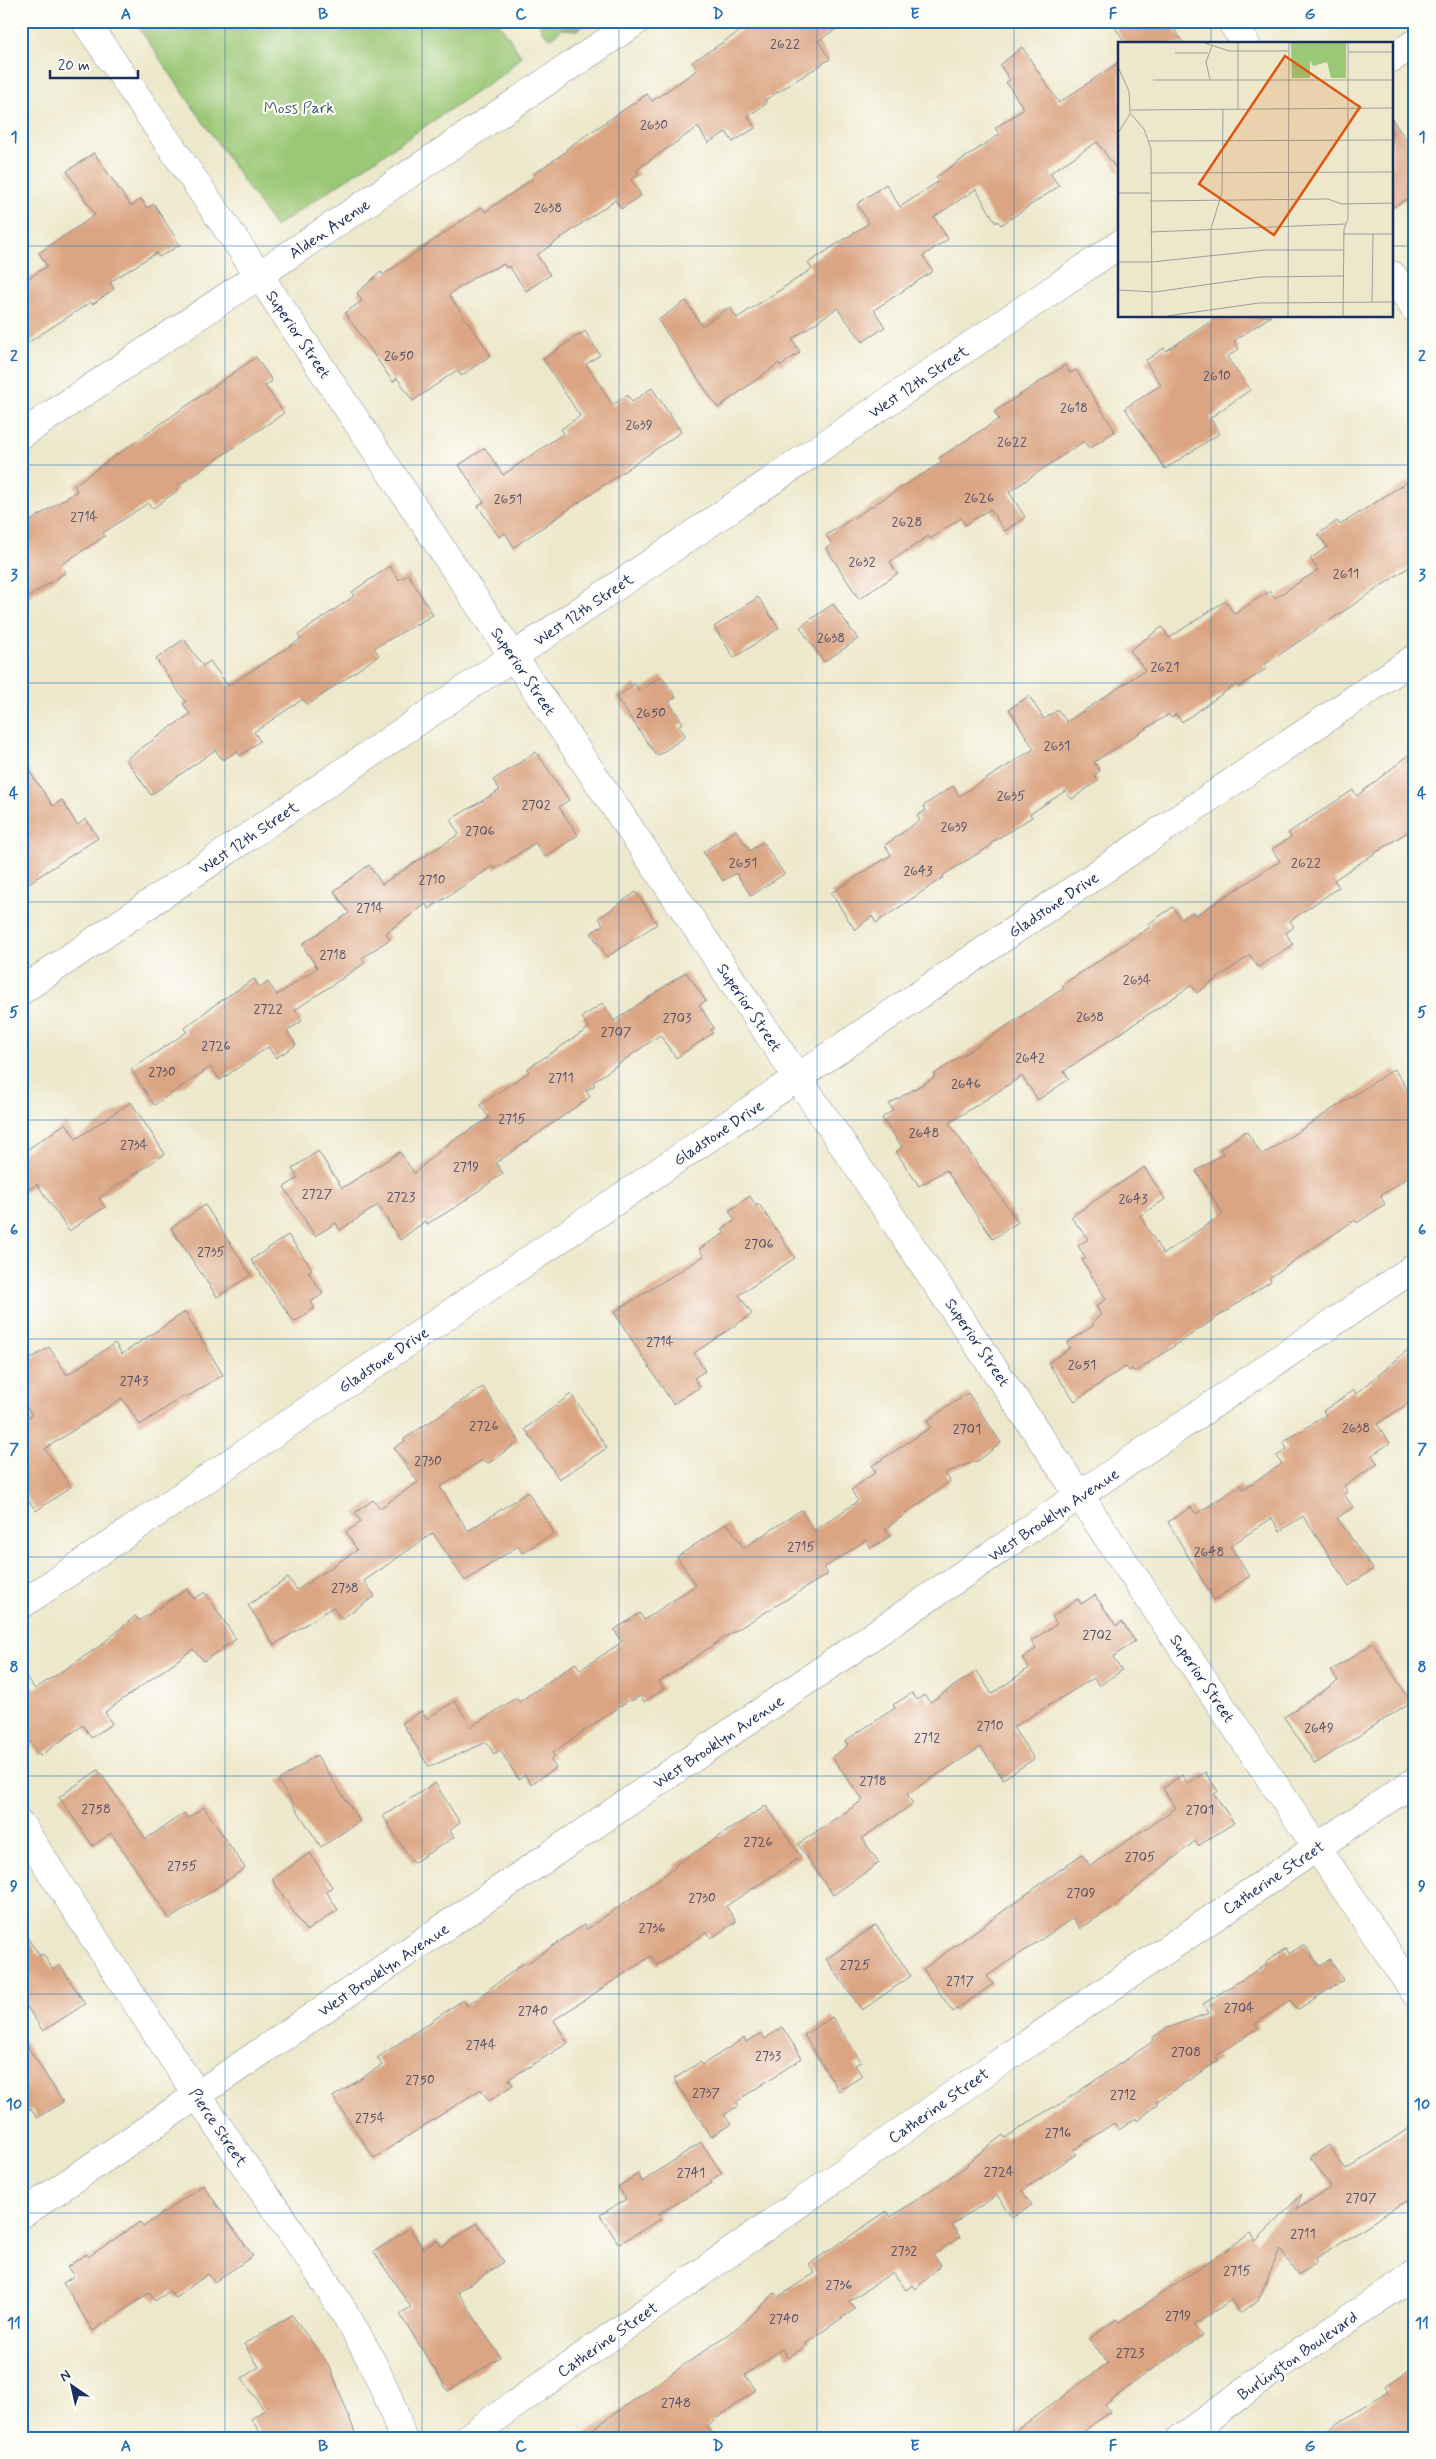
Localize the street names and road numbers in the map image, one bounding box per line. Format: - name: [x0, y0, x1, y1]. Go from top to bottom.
- street label: Alden Avenue: [285, 194, 375, 264]
- street label: Superior Street: [260, 287, 335, 383]
- street label: West 12th Street: [865, 341, 973, 423]
- street label: West 12th Street: [530, 569, 638, 651]
- street label: Superior Street: [485, 624, 560, 720]
- street label: West 12th Street: [195, 797, 303, 879]
- street label: Gladstone Drive: [1005, 867, 1103, 943]
- street label: Superior Street: [711, 960, 786, 1056]
- street label: Gladstone Drive: [670, 1095, 768, 1171]
- street label: Superior Street: [939, 1295, 1014, 1391]
- street label: Gladstone Drive: [335, 1322, 433, 1398]
- street label: West Brooklyn Avenue: [984, 1464, 1123, 1567]
- street label: Superior Street: [1164, 1631, 1239, 1727]
- street label: West Brooklyn Avenue: [649, 1691, 788, 1794]
- street label: Catherine Street: [1219, 1836, 1329, 1920]
- street label: West Brooklyn Avenue: [314, 1919, 453, 2022]
- street label: Catherine Street: [884, 2063, 994, 2149]
- street label: Pierce Street: [184, 2084, 252, 2172]
- street label: Catherine Street: [553, 2297, 663, 2383]
- street label: Burlington Boulevard: [1234, 2307, 1363, 2406]

